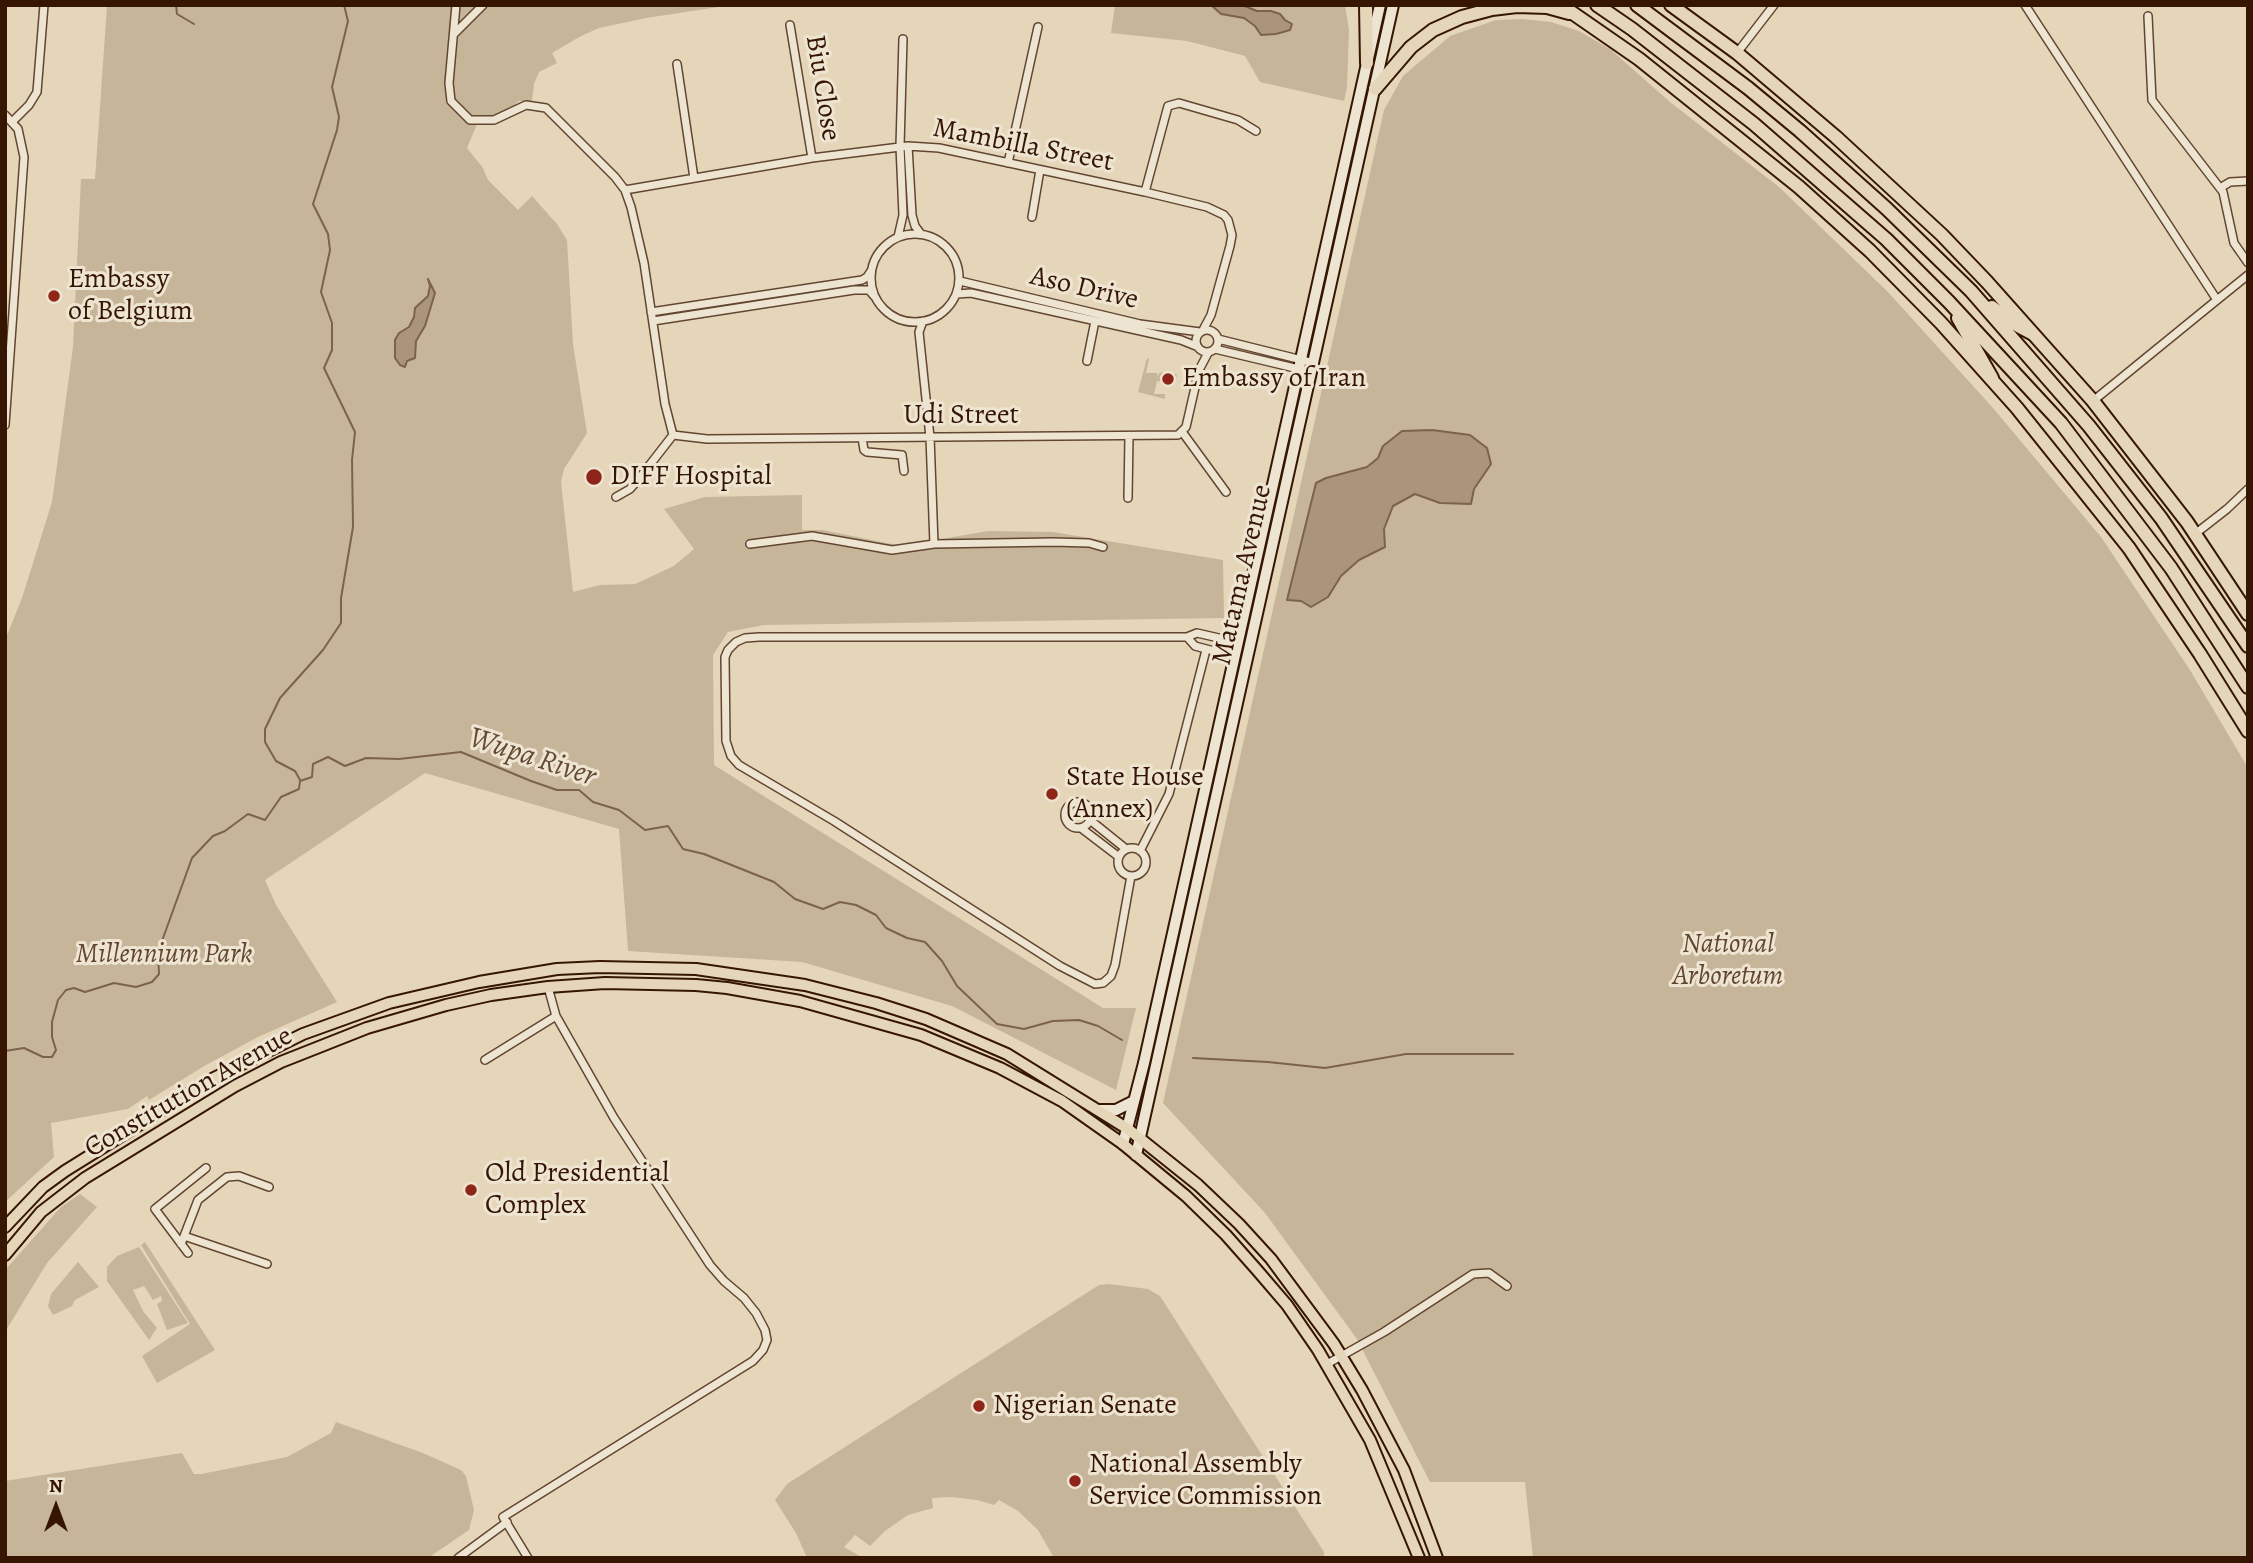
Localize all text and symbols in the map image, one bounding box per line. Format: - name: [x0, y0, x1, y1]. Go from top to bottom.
- street label: Biu Close: [797, 32, 847, 144]
- street label: Mambilla Street: [930, 112, 1116, 180]
- street label: Aso Drive: [1027, 260, 1141, 318]
- place label: Embassy of Belgium: [68, 263, 193, 329]
- marker: Embassy of Belgium: [46, 288, 62, 304]
- place label: Embassy of Iran: [1182, 362, 1366, 396]
- marker: Embassy of Iran: [1160, 371, 1176, 387]
- street label: Udi Street: [903, 399, 1019, 433]
- place label: DIFF Hospital: [610, 460, 772, 494]
- marker: DIFF Hospital: [584, 467, 604, 487]
- street label: Matama Avenue: [1206, 482, 1280, 668]
- water label: Wupa River: [464, 721, 600, 795]
- place label: State House (Annex): [1066, 761, 1204, 827]
- marker: State House (Annex): [1044, 786, 1060, 802]
- park label: National Arboretum: [1673, 928, 1783, 994]
- park label: Millennium Park: [76, 938, 252, 972]
- street label: Constitution Avenue: [79, 1020, 299, 1166]
- place label: Old Presidential Complex: [485, 1157, 669, 1223]
- marker: Old Presidential Complex: [463, 1182, 479, 1198]
- place label: Nigerian Senate: [993, 1389, 1177, 1423]
- marker: Nigerian Senate: [971, 1398, 987, 1414]
- place label: National Assembly Service Commission: [1089, 1448, 1322, 1514]
- north arrow: [21, 1472, 91, 1542]
- text: N: [49, 1473, 63, 1499]
- marker: National Assembly Service Commission: [1067, 1473, 1083, 1489]

